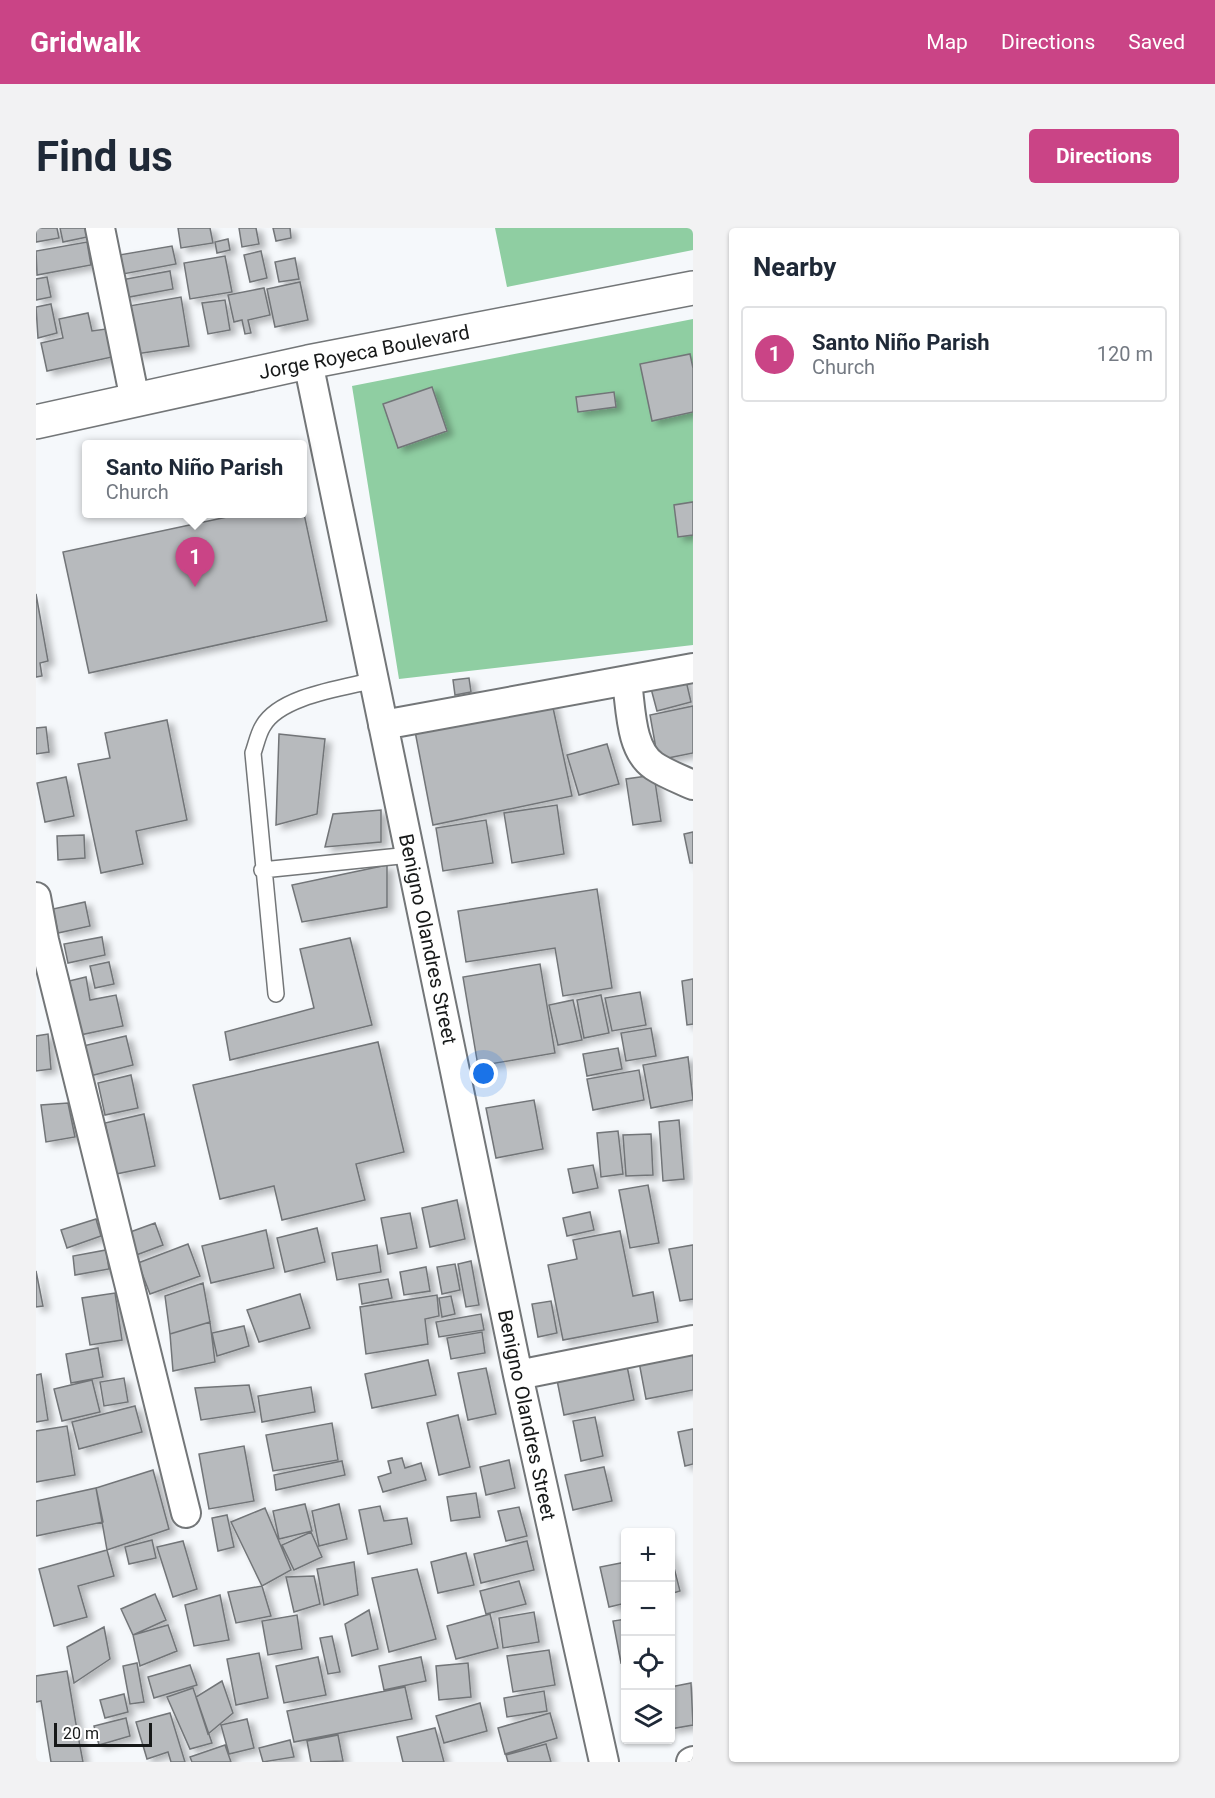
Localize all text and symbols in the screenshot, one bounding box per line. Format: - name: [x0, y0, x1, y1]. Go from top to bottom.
- text: Gridwalk: [30, 26, 140, 59]
- text: Map: [926, 30, 968, 54]
- text: Directions: [1001, 30, 1095, 54]
- text: Saved: [1128, 30, 1185, 54]
- button: Directions: [1029, 129, 1179, 183]
- text: Find us: [36, 132, 173, 181]
- text: Nearby: [753, 252, 836, 282]
- street label: Jorge Royeca Boulevard: [257, 320, 471, 384]
- text: Santo Niño Parish: [812, 330, 990, 355]
- text: 1: [769, 342, 780, 366]
- text: 120 m: [1097, 342, 1153, 366]
- text: Church: [812, 355, 875, 379]
- popup: [82, 440, 307, 518]
- text: Santo Niño Parish: [106, 455, 283, 480]
- text: Church: [106, 480, 169, 504]
- pin: 1: [176, 538, 214, 587]
- street label: Benigno Olandres Street: [394, 832, 462, 1046]
- your location: [469, 1059, 498, 1088]
- street label: Benigno Olandres Street: [493, 1308, 561, 1522]
- map controls: [621, 1528, 675, 1744]
- button: +: [621, 1528, 675, 1582]
- button: −: [621, 1582, 675, 1636]
- button: locate: [621, 1636, 675, 1690]
- button: layers: [621, 1690, 675, 1744]
- scale bar: [54, 1720, 152, 1748]
- text: 20 m: [63, 1724, 99, 1743]

